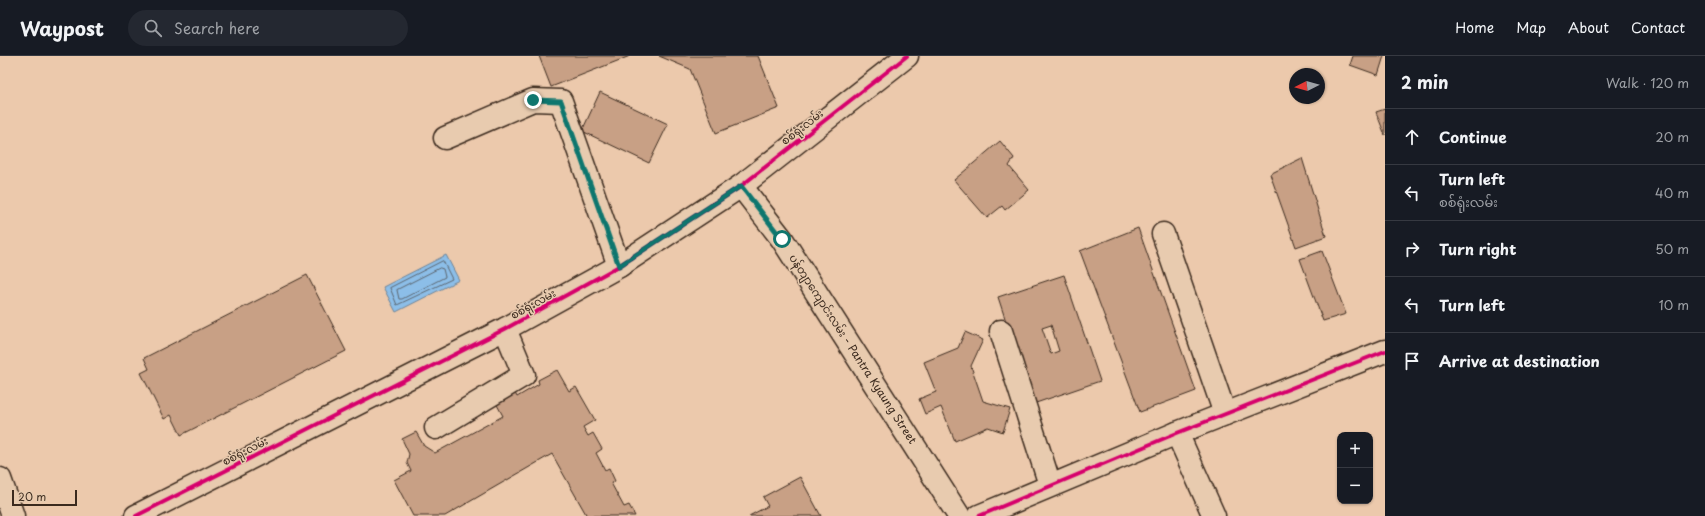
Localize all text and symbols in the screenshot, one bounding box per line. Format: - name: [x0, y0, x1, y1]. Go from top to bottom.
- search box: [128, 10, 408, 46]
- text: Waypost: [20, 14, 104, 42]
- text: Search here: [174, 16, 260, 39]
- icon: search: [142, 17, 164, 39]
- text: Home: [1455, 17, 1494, 38]
- text: Map: [1516, 17, 1546, 38]
- text: About: [1568, 17, 1609, 38]
- text: Contact: [1631, 17, 1685, 38]
- north arrow: [1289, 68, 1325, 104]
- text: 2 min: [1401, 69, 1448, 95]
- text: Walk · 120 m: [1606, 73, 1689, 92]
- route end: [524, 91, 542, 109]
- street label: စစ်ရုံးလမ်း: [777, 104, 827, 149]
- text: Continue: [1439, 125, 1507, 148]
- icon: ahead: [1401, 126, 1423, 148]
- text: 20 m: [1655, 127, 1689, 146]
- text: Turn left: [1439, 167, 1505, 190]
- icon: left: [1401, 182, 1423, 204]
- text: 40 m: [1655, 183, 1689, 202]
- text: စစ်ရုံးလမ်း: [1439, 192, 1498, 211]
- route start: [773, 230, 791, 248]
- text: Turn right: [1439, 237, 1516, 260]
- icon: right: [1401, 238, 1423, 260]
- text: 50 m: [1655, 239, 1689, 258]
- street label: ပန်တျာကျောင်းလမ်း - Pantra Kyaung Street: [785, 250, 922, 448]
- street label: စစ်ရုံးလမ်း: [507, 284, 559, 324]
- text: Turn left: [1439, 293, 1505, 316]
- icon: left: [1401, 294, 1423, 316]
- text: 10 m: [1659, 295, 1689, 314]
- text: Arrive at destination: [1439, 349, 1600, 372]
- icon: arrive: [1401, 350, 1423, 372]
- street label: စစ်ရုံးလမ်း: [219, 432, 271, 470]
- map controls: [1337, 432, 1373, 504]
- button: +: [1337, 432, 1373, 468]
- button: −: [1337, 468, 1373, 504]
- scale bar: [12, 488, 77, 507]
- text: 20 m: [18, 488, 46, 505]

